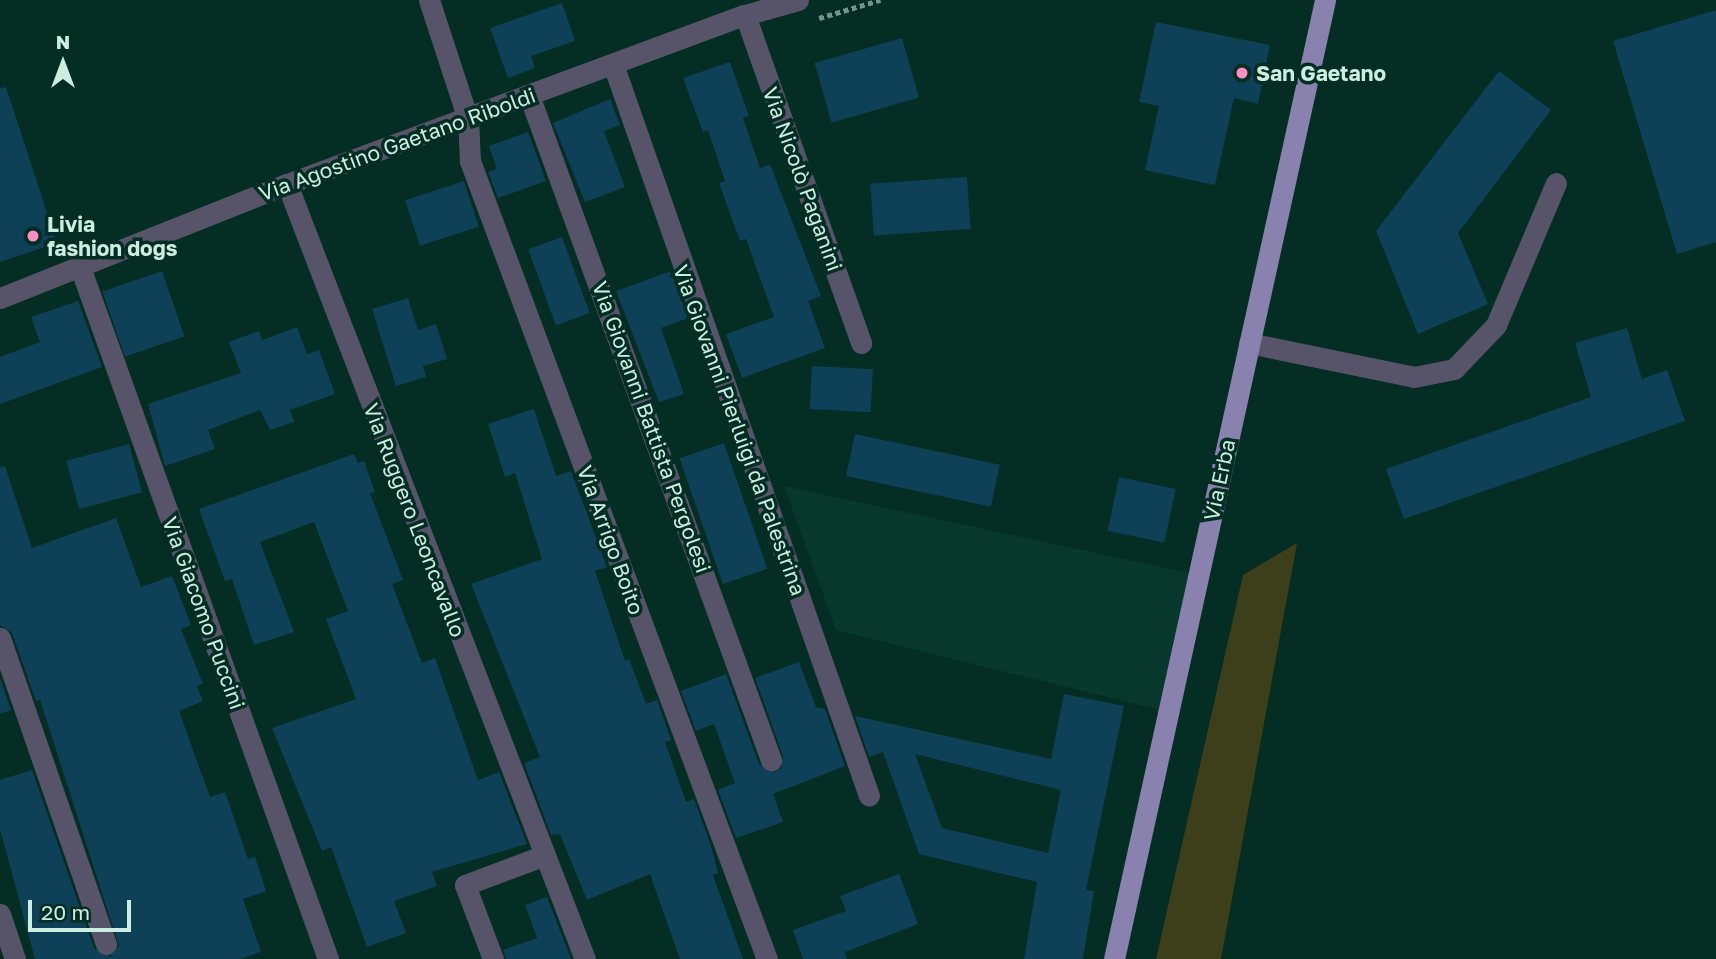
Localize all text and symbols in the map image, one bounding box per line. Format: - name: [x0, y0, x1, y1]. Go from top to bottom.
- north arrow: [28, 28, 98, 98]
- text: N: [56, 30, 70, 53]
- place label: San Gaetano: [1256, 60, 1386, 86]
- marker: San Gaetano: [1234, 65, 1250, 81]
- street label: Via Agostino Gaetano Riboldi: [255, 82, 539, 206]
- street label: Via Nicolò Paganini: [758, 84, 848, 274]
- place label: Livia fashion dogs: [47, 211, 177, 261]
- marker: Livia fashion dogs: [25, 228, 41, 244]
- street label: Via Giovanni Pierluigi da Palestrina: [668, 261, 812, 599]
- street label: Via Giovanni Battista Pergolesi: [587, 278, 717, 576]
- street label: Via Ruggero Leoncavallo: [359, 400, 471, 640]
- street label: Via Erba: [1198, 437, 1240, 523]
- street label: Via Arrigo Boito: [572, 462, 650, 618]
- street label: Via Giacomo Puccini: [157, 513, 251, 713]
- scale bar: [32, 886, 135, 930]
- text: 20 m: [41, 899, 90, 925]

